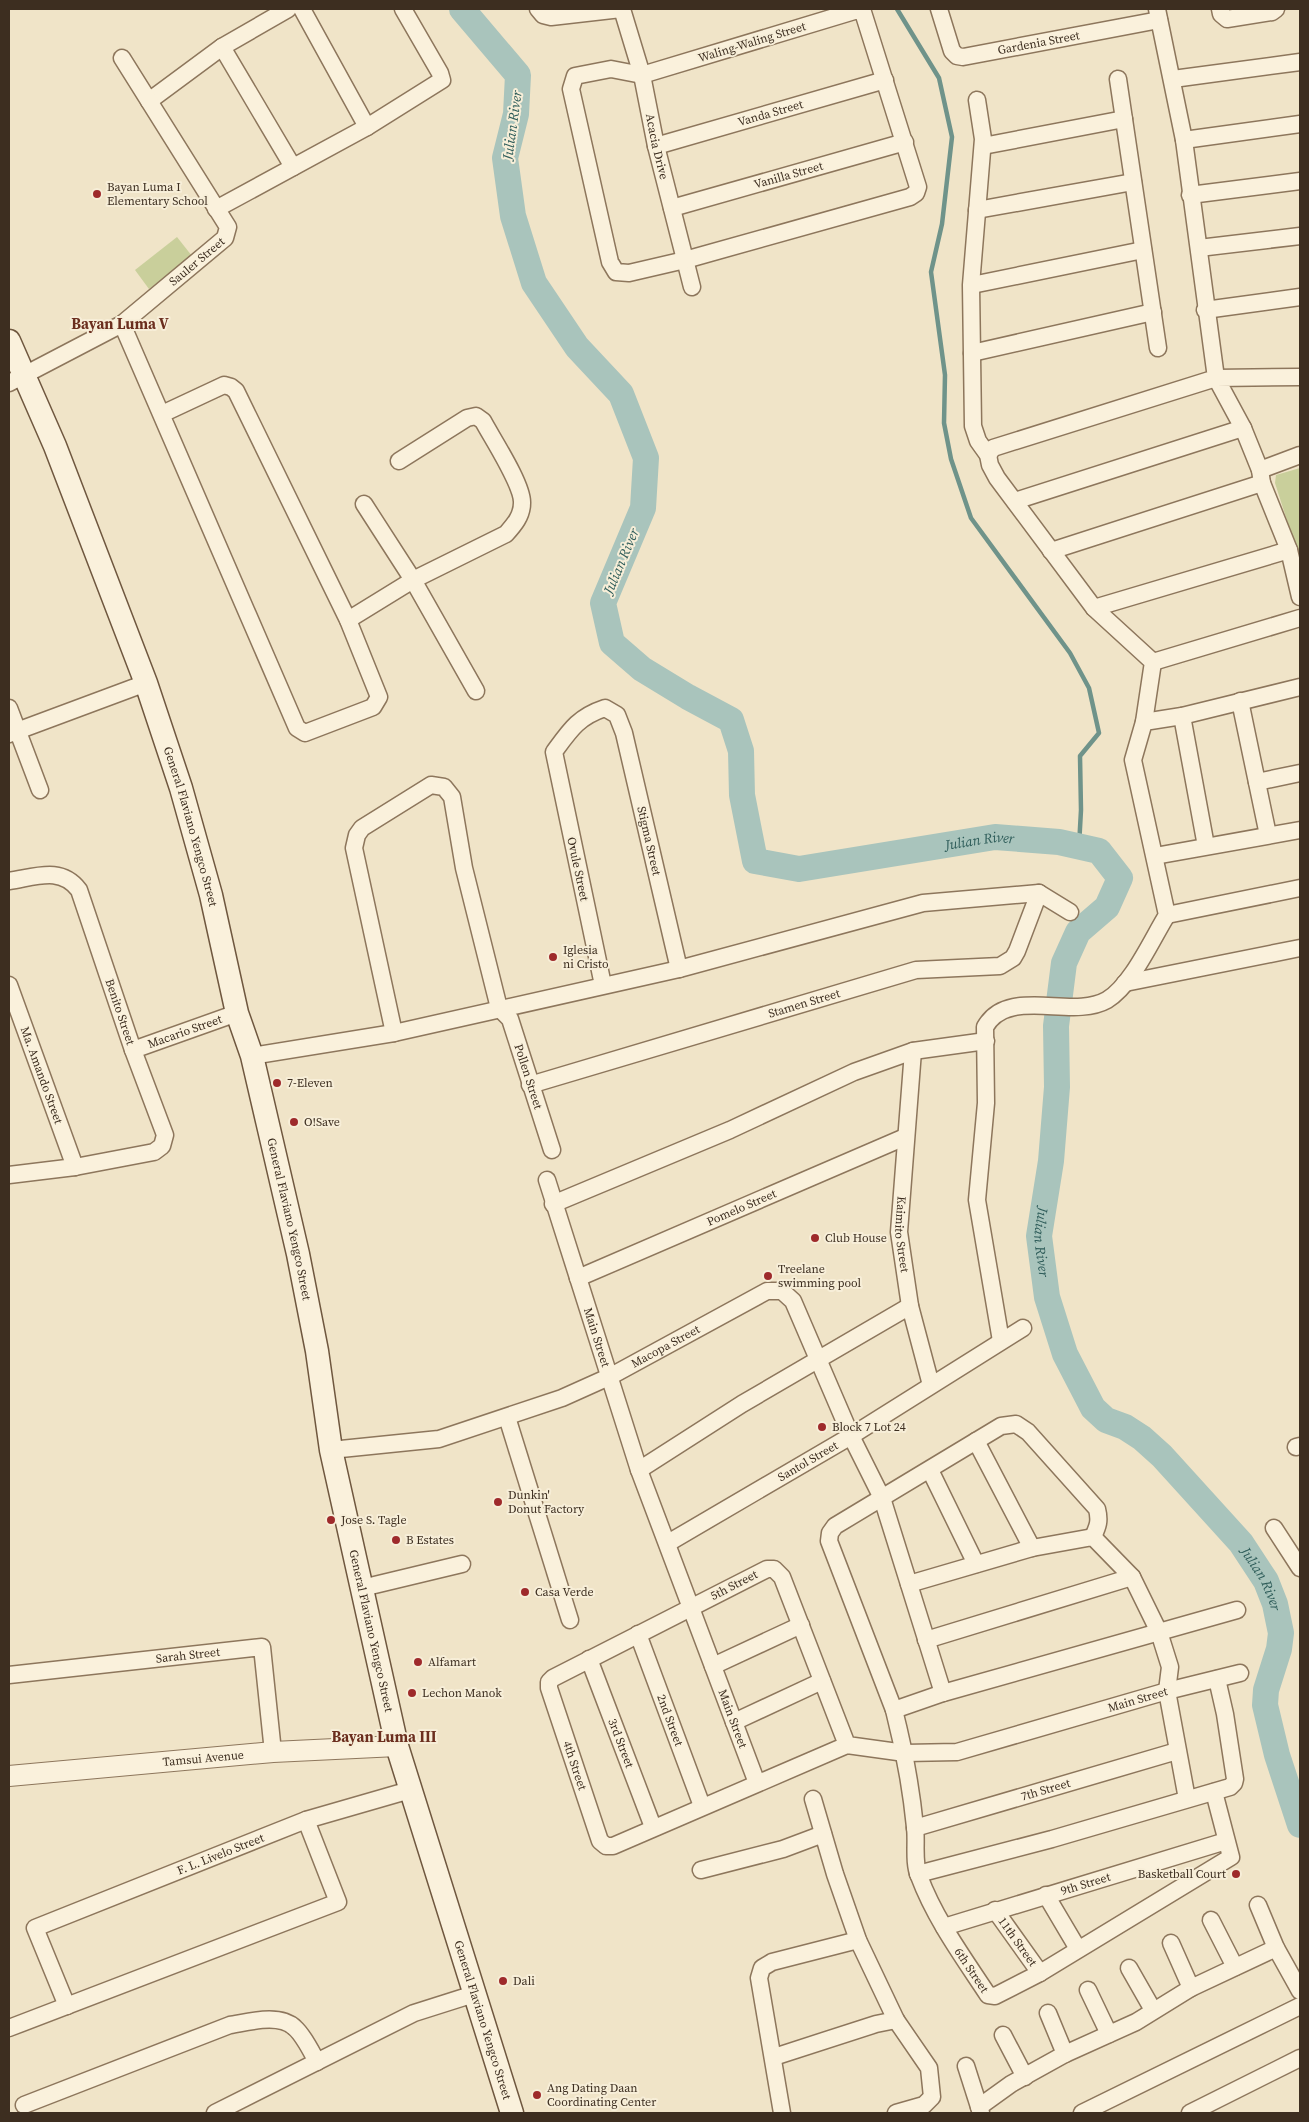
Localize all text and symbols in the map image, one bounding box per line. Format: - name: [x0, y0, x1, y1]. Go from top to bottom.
- street label: Waling-Waling Street: [696, 18, 808, 66]
- street label: Gardenia Street: [996, 27, 1081, 58]
- water label: Julian River: [497, 89, 527, 163]
- street label: Vanda Street: [736, 96, 805, 130]
- street label: Acacia Drive: [642, 112, 672, 181]
- street label: Vanilla Street: [752, 158, 825, 192]
- place label: Bayan Luma I Elementary School: [107, 179, 208, 209]
- marker: Bayan Luma I Elementary School: [91, 188, 103, 200]
- street label: Sauler Street: [166, 234, 228, 289]
- district label: Bayan Luma V: [71, 313, 169, 334]
- water label: Julian River: [597, 525, 644, 599]
- street label: General Flaviano Yengco Street: [160, 745, 221, 908]
- street label: Stigma Street: [633, 805, 665, 877]
- water label: Julian River: [942, 827, 1015, 855]
- street label: Ovule Street: [563, 836, 593, 903]
- place label: Iglesia ni Cristo: [563, 942, 609, 972]
- marker: Iglesia ni Cristo: [547, 951, 559, 963]
- street label: Benito Street: [102, 977, 139, 1047]
- street label: Stamen Street: [766, 985, 842, 1022]
- street label: Macario Street: [146, 1011, 224, 1052]
- street label: Ma. Amando Street: [17, 1024, 67, 1126]
- street label: Pollen Street: [510, 1042, 546, 1111]
- place label: 7-Eleven: [287, 1075, 333, 1091]
- marker: 7-Eleven: [271, 1077, 283, 1089]
- place label: O!Save: [304, 1114, 340, 1130]
- marker: O!Save: [288, 1116, 300, 1128]
- street label: General Flaviano Yengco Street: [263, 1136, 315, 1302]
- street label: Pomelo Street: [704, 1185, 779, 1230]
- street label: Kaimito Street: [891, 1196, 913, 1273]
- water label: Julian River: [1029, 1204, 1054, 1279]
- place label: Club House: [825, 1230, 887, 1246]
- marker: Club House: [809, 1232, 821, 1244]
- place label: Treelane swimming pool: [778, 1261, 861, 1291]
- marker: Treelane swimming pool: [762, 1270, 774, 1282]
- street label: Main Street: [580, 1306, 614, 1369]
- street label: Macopa Street: [628, 1321, 703, 1372]
- place label: Block 7 Lot 24: [832, 1419, 906, 1435]
- marker: Block 7 Lot 24: [816, 1421, 828, 1433]
- street label: Santol Street: [775, 1437, 841, 1485]
- place label: Dunkin' Donut Factory: [508, 1487, 585, 1517]
- marker: Dunkin' Donut Factory: [492, 1496, 504, 1508]
- place label: Jose S. Tagle: [340, 1512, 407, 1528]
- marker: Jose S. Tagle: [325, 1514, 337, 1526]
- place label: B Estates: [406, 1532, 454, 1548]
- marker: B Estates: [390, 1534, 402, 1546]
- water label: Julian River: [1235, 1541, 1286, 1613]
- street label: General Flaviano Yengco Street: [345, 1548, 397, 1714]
- street label: 5th Street: [708, 1566, 760, 1604]
- place label: Casa Verde: [535, 1584, 594, 1600]
- marker: Casa Verde: [519, 1586, 531, 1598]
- street label: Sarah Street: [155, 1644, 221, 1667]
- place label: Alfamart: [428, 1654, 476, 1670]
- marker: Alfamart: [412, 1656, 424, 1668]
- street label: Main Street: [1106, 1683, 1170, 1716]
- place label: Lechon Manok: [422, 1685, 502, 1701]
- marker: Lechon Manok: [406, 1687, 418, 1699]
- street label: Main Street: [714, 1687, 751, 1750]
- street label: 2nd Street: [653, 1692, 687, 1748]
- street label: 3rd Street: [604, 1716, 638, 1770]
- district label: Bayan Luma III: [331, 1726, 437, 1747]
- street label: 4th Street: [559, 1739, 591, 1792]
- street label: Tamsui Avenue: [162, 1747, 245, 1770]
- street label: 7th Street: [1019, 1775, 1072, 1805]
- street label: F. L. Livelo Street: [175, 1830, 266, 1879]
- place label: Basketball Court: [1138, 1866, 1226, 1882]
- marker: Basketball Court: [1230, 1868, 1242, 1880]
- street label: 9th Street: [1059, 1869, 1112, 1899]
- street label: 11th Street: [995, 1914, 1041, 1970]
- street label: General Flaviano Yengco Street: [450, 1938, 515, 2101]
- street label: 6th Street: [951, 1945, 992, 1996]
- place label: Dali: [513, 1973, 535, 1989]
- marker: Dali: [497, 1975, 509, 1987]
- place label: Ang Dating Daan Coordinating Center: [547, 2080, 656, 2110]
- marker: Ang Dating Daan Coordinating Center: [531, 2089, 543, 2101]

